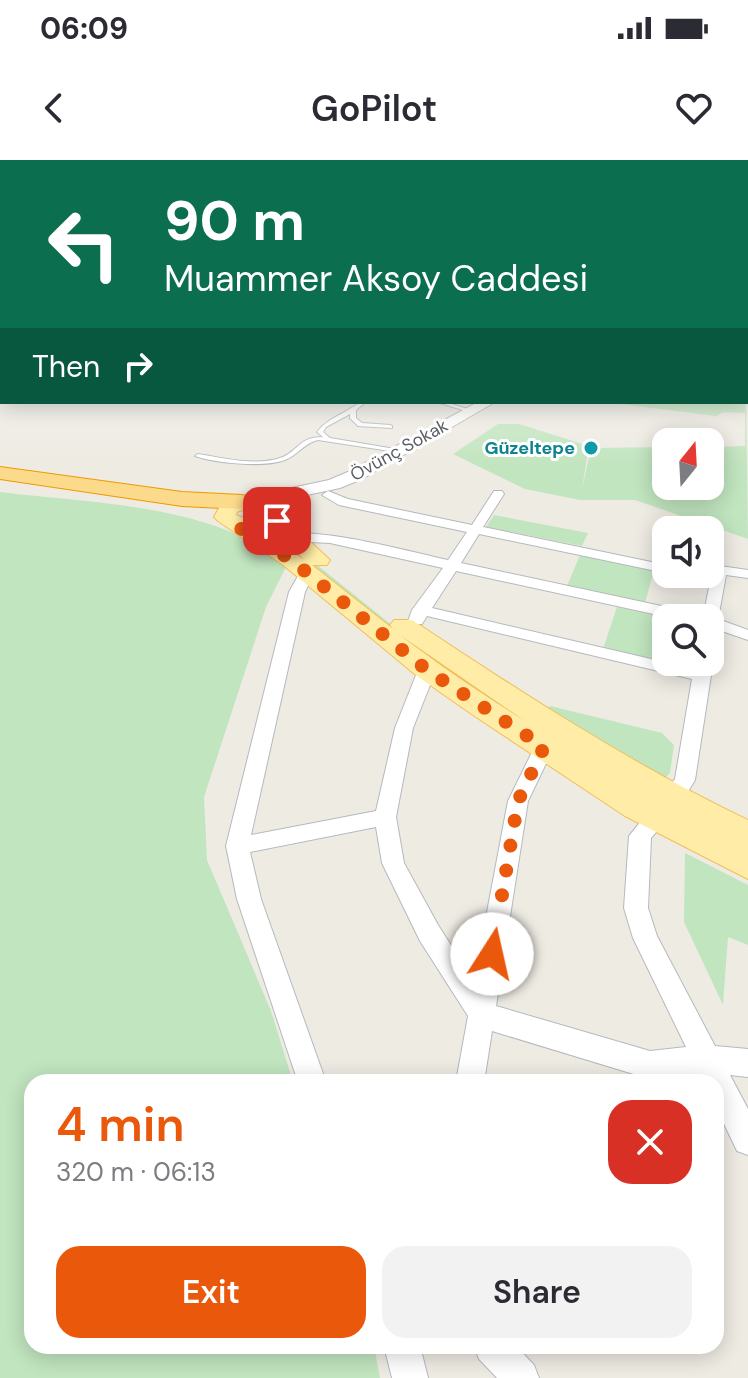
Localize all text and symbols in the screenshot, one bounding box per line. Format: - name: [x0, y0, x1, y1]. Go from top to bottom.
- text: 06:09: [40, 9, 128, 48]
- text: GoPilot: [311, 85, 437, 132]
- icon: back: [32, 86, 76, 130]
- icon: heart: [672, 86, 716, 130]
- text: 90 m: [164, 184, 305, 257]
- icon: left: [32, 192, 136, 296]
- text: Muammer Aksoy Caddesi: [164, 255, 588, 302]
- icon: right: [116, 344, 160, 388]
- text: Then: [32, 347, 100, 386]
- street label: Övünç Sokak: [346, 413, 452, 487]
- north arrow: [652, 428, 724, 500]
- map controls: [652, 428, 724, 676]
- place label: Güzeltepe: [484, 436, 575, 460]
- marker: Güzeltepe: [582, 439, 600, 457]
- pin: [243, 487, 311, 555]
- icon: arrive: [255, 499, 299, 543]
- button: sound: [652, 516, 724, 588]
- button: search: [652, 604, 724, 676]
- position arrow: [450, 912, 534, 996]
- text: 4 min: [56, 1093, 184, 1156]
- button: close: [608, 1100, 692, 1184]
- text: 320 m · 06:13: [56, 1155, 216, 1189]
- button: Exit: [56, 1246, 366, 1338]
- button: Share: [382, 1246, 692, 1338]

